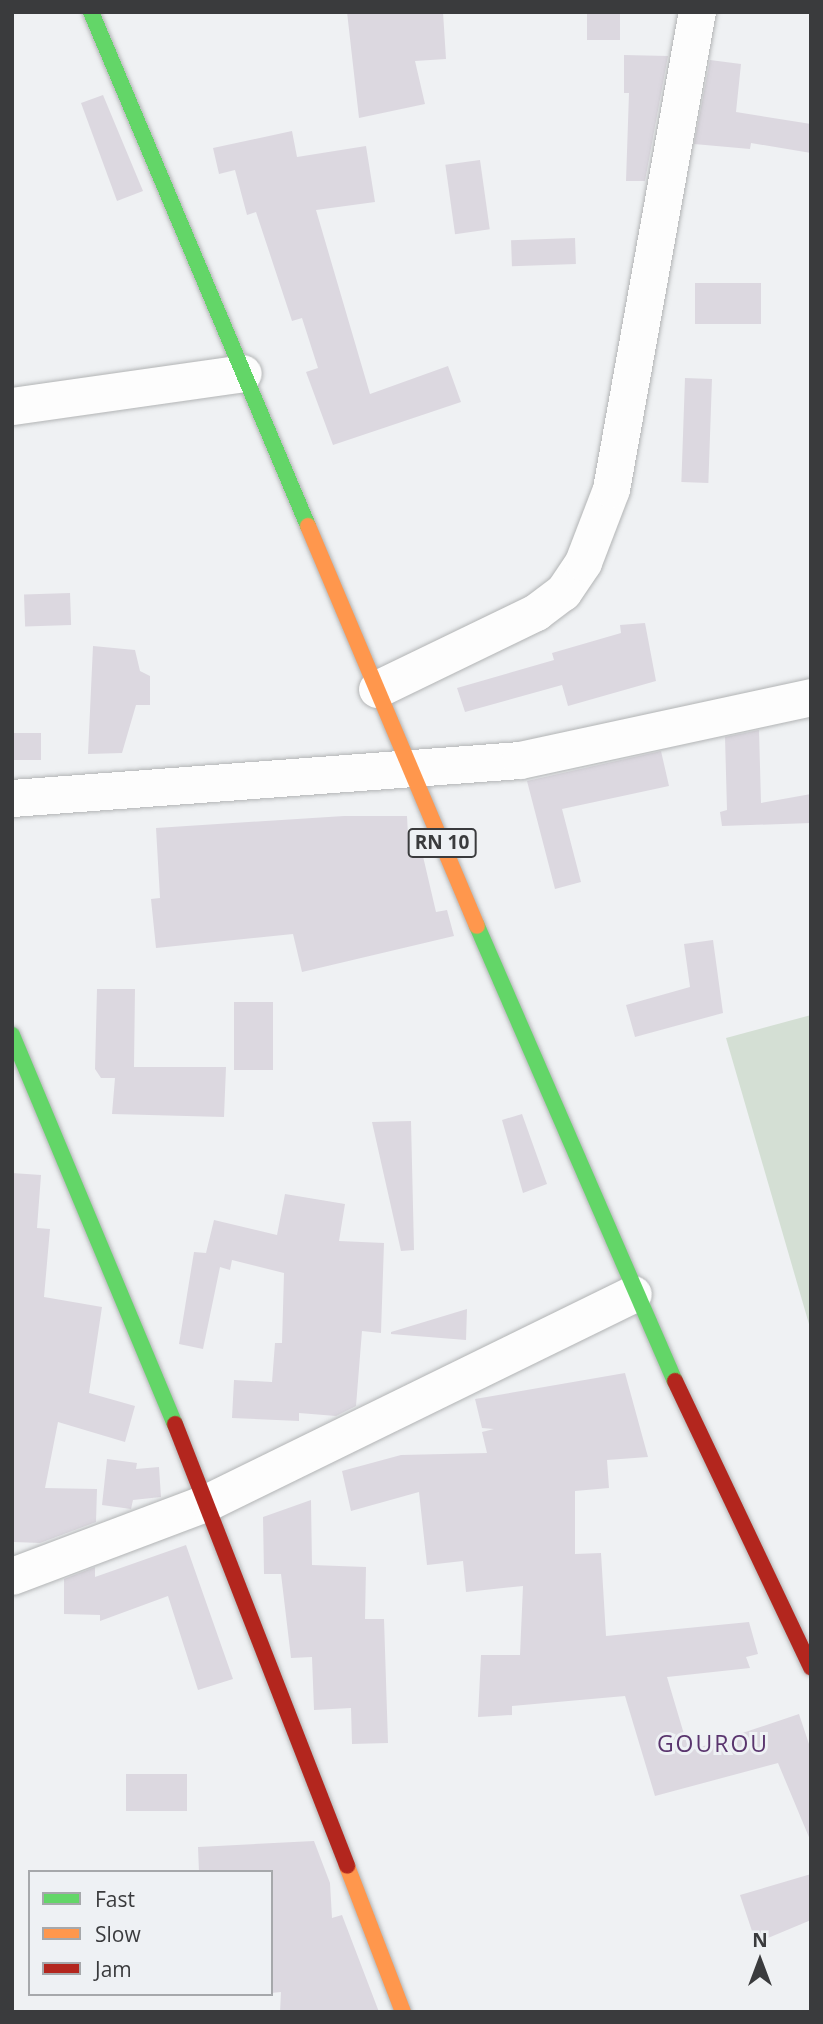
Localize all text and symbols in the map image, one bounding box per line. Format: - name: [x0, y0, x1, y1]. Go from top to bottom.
- road number: RN 10: [407, 828, 477, 858]
- district label: GOUROU: [658, 1729, 768, 1757]
- legend: [28, 1870, 273, 1996]
- text: Fast: [95, 1885, 135, 1913]
- text: Slow: [95, 1920, 141, 1948]
- north arrow: [725, 1926, 795, 1996]
- text: N: [752, 1927, 768, 1953]
- text: Jam: [95, 1955, 132, 1983]

